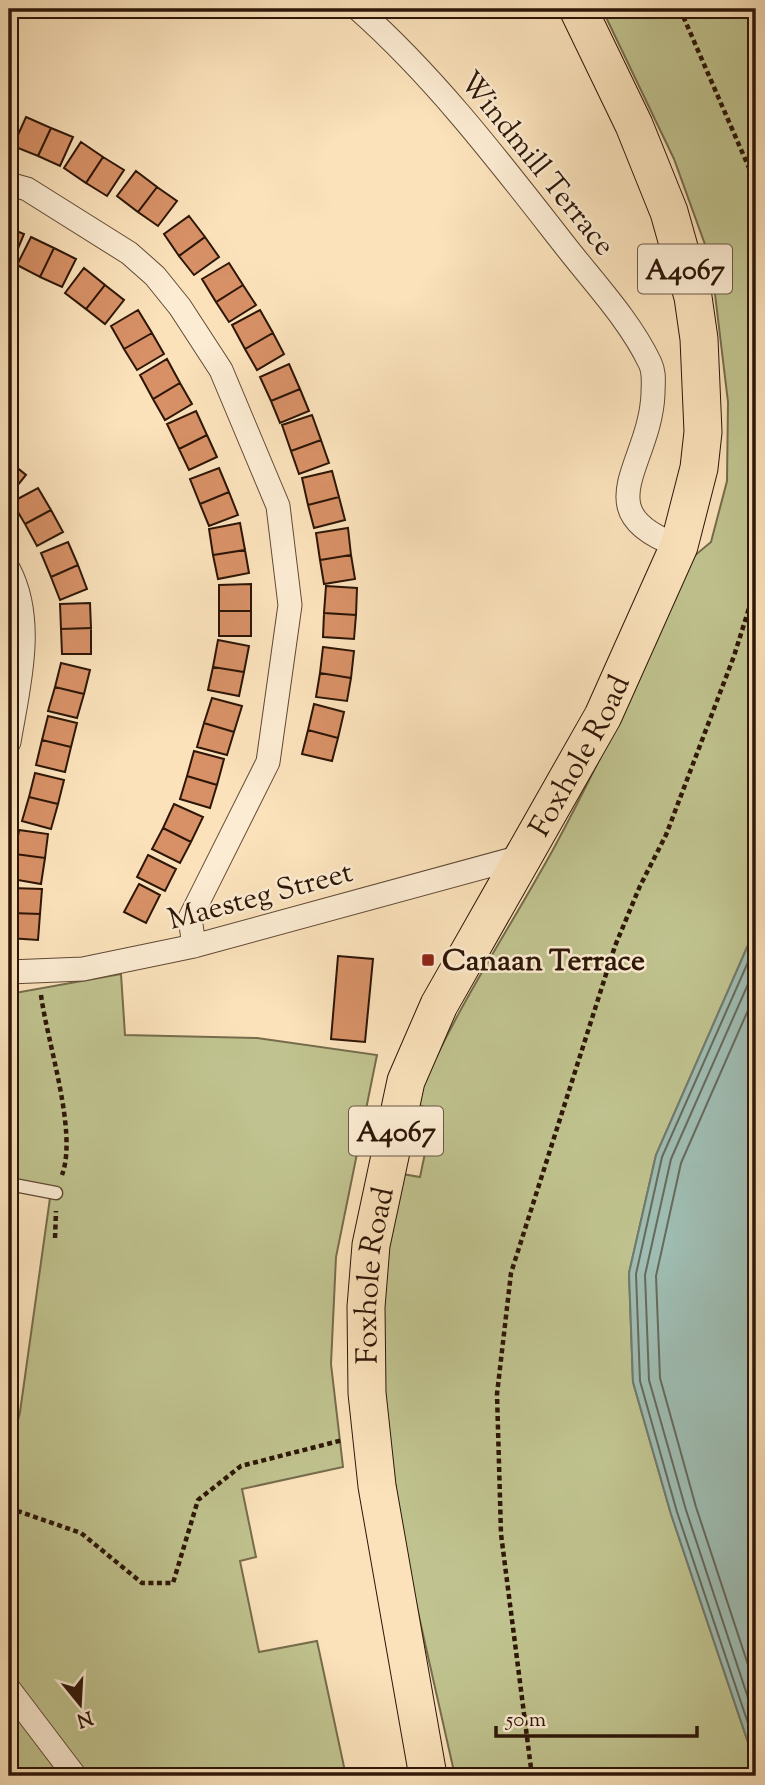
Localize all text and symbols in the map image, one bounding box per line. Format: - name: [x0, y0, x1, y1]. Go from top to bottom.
- street label: Windmill Terrace: [448, 63, 624, 266]
- road number: A4067: [638, 244, 732, 294]
- street label: Foxhole Road: [520, 669, 643, 845]
- street label: Maesteg Street: [164, 852, 358, 943]
- place label: Canaan Terrace: [442, 941, 645, 984]
- marker: Canaan Terrace: [420, 952, 436, 968]
- road number: A4067: [349, 1106, 443, 1156]
- street label: Foxhole Road: [346, 1183, 407, 1364]
- north arrow: [46, 1670, 116, 1740]
- scale bar: [496, 1694, 697, 1738]
- text: N: [73, 1703, 96, 1733]
- text: 50 m: [505, 1706, 546, 1736]

